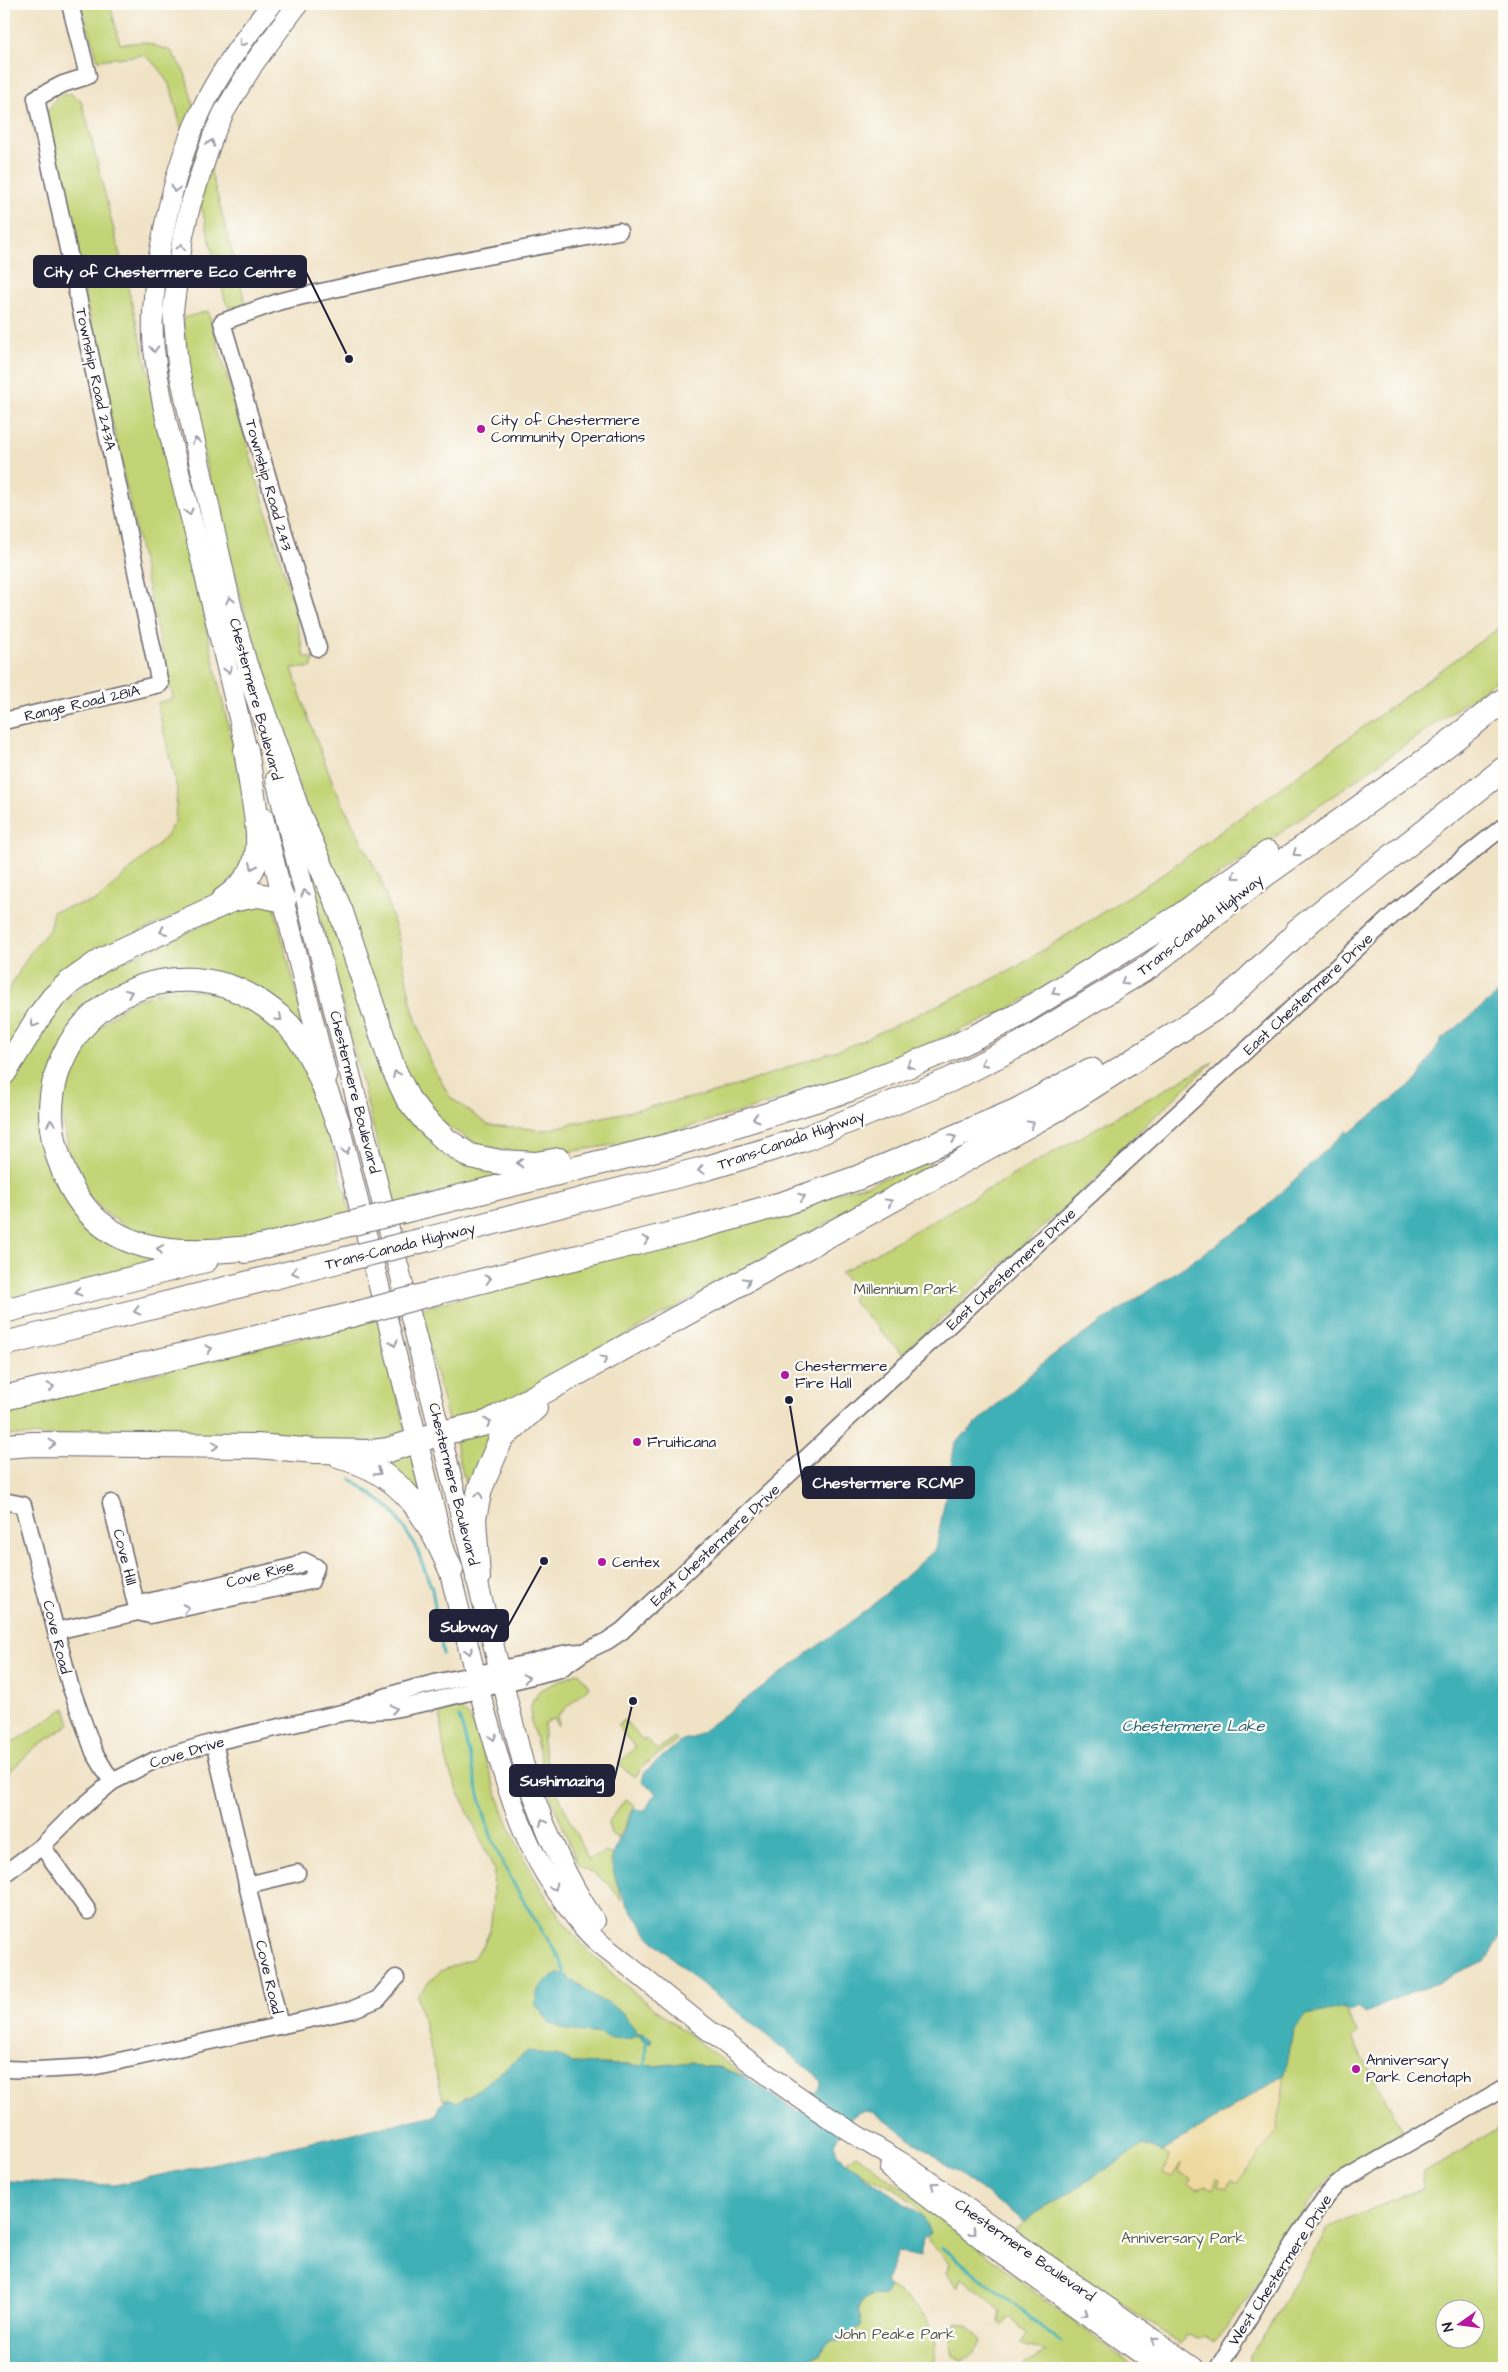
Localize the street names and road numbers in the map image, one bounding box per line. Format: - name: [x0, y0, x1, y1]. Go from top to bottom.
- street label: Township Road 243A: [70, 306, 121, 453]
- street label: Township Road 243: [240, 417, 297, 554]
- street label: Chestermere Boulevard: [224, 616, 287, 783]
- street label: Range Road 281A: [22, 680, 143, 728]
- street label: Trans-Canada Highway: [1133, 870, 1268, 982]
- street label: East Chestermere Drive: [1239, 929, 1378, 1060]
- street label: Chestermere Boulevard: [324, 1009, 385, 1176]
- street label: Trans-Canada Highway: [715, 1105, 868, 1176]
- street label: East Chestermere Drive: [942, 1204, 1081, 1335]
- street label: Trans-Canada Highway: [323, 1218, 478, 1276]
- street label: Chestermere Boulevard: [423, 1401, 484, 1568]
- street label: East Chestermere Drive: [646, 1480, 785, 1611]
- street label: Cove Hill: [107, 1527, 142, 1587]
- street label: Cove Rise: [224, 1555, 296, 1594]
- street label: Cove Road: [37, 1598, 76, 1677]
- street label: Cove Drive: [147, 1731, 227, 1774]
- street label: Cove Road: [250, 1938, 287, 2017]
- street label: West Chestermere Drive: [1224, 2191, 1337, 2350]
- street label: Chestermere Boulevard: [950, 2194, 1099, 2307]

